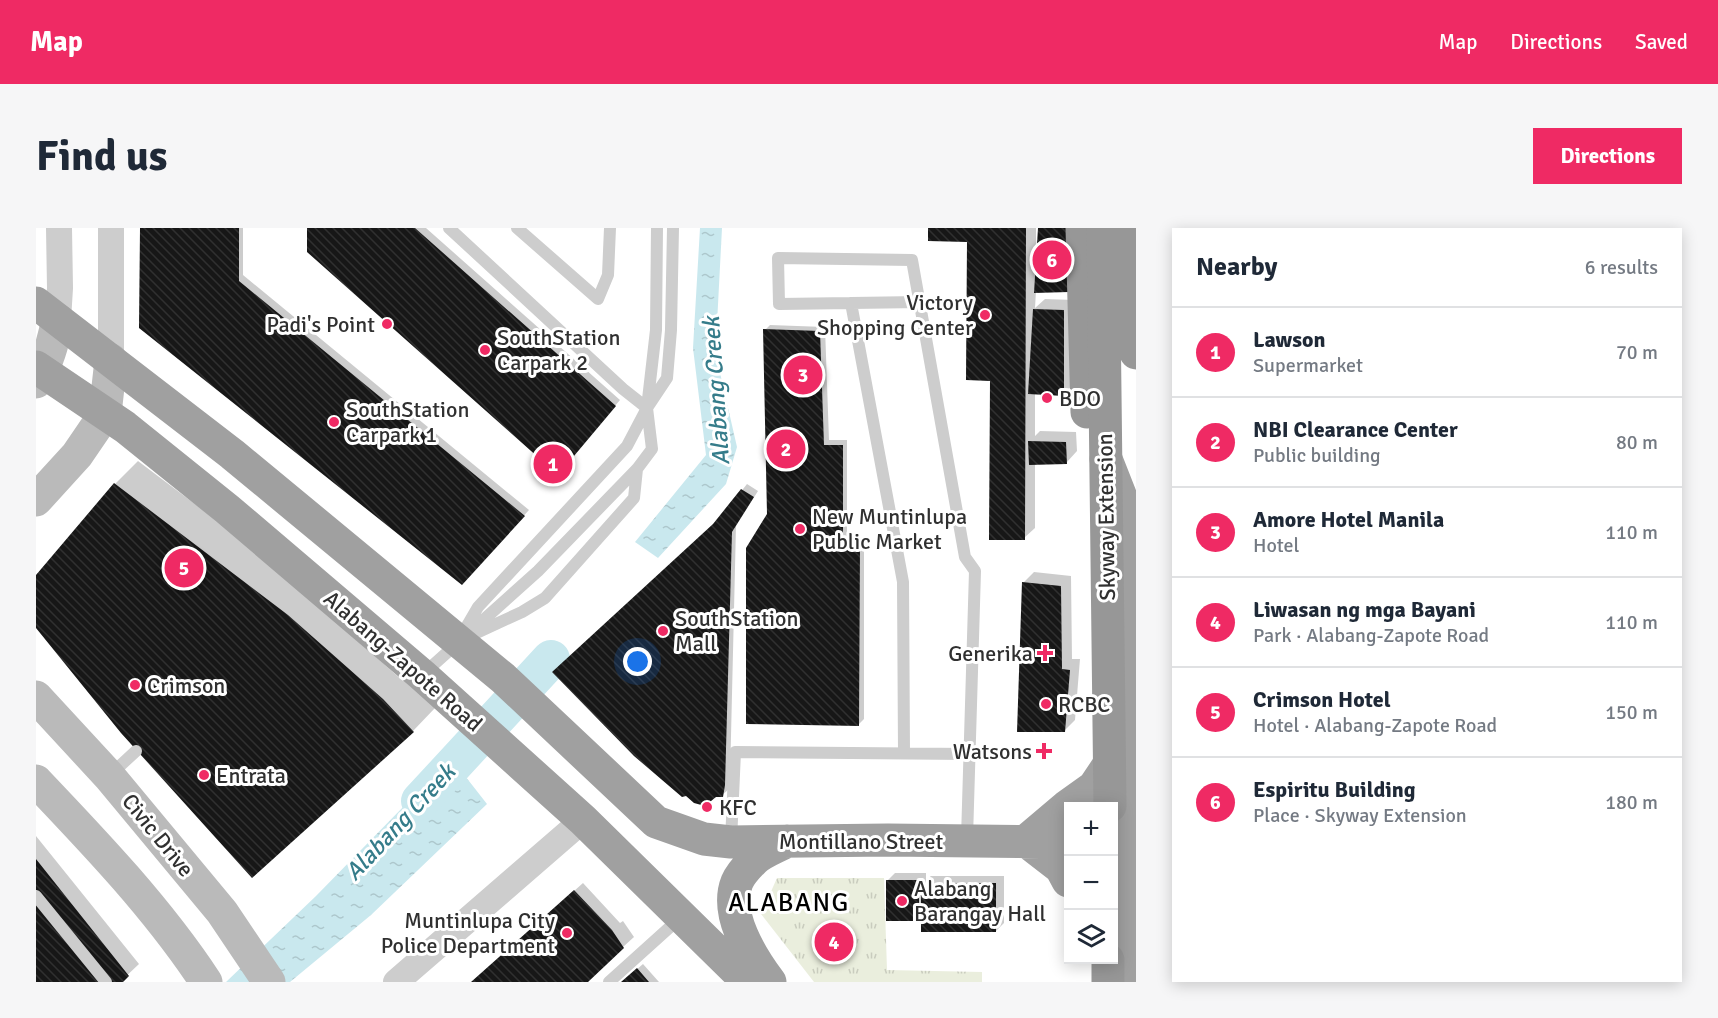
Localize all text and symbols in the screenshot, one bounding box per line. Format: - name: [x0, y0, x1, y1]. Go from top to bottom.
- text: Map: [30, 25, 83, 59]
- text: Map: [1439, 29, 1477, 55]
- text: Directions: [1510, 29, 1602, 55]
- text: Saved: [1635, 29, 1688, 55]
- button: Directions: [1533, 128, 1682, 184]
- text: Find us: [36, 131, 167, 182]
- pin: 6: [1032, 237, 1072, 282]
- text: Nearby: [1196, 251, 1277, 283]
- text: 6 results: [1585, 255, 1658, 280]
- place label: Victory Shopping Center: [817, 289, 974, 341]
- marker: Victory Shopping Center: [978, 308, 992, 322]
- place label: Padi's Point: [266, 311, 375, 338]
- water label: Alabang Creek: [696, 314, 736, 466]
- marker: Padi's Point: [380, 317, 394, 331]
- place label: SouthStation Carpark 2: [497, 324, 621, 376]
- text: Lawson: [1253, 326, 1326, 353]
- text: 1: [1210, 340, 1221, 365]
- text: 70 m: [1616, 340, 1658, 365]
- marker: SouthStation Carpark 2: [478, 343, 492, 357]
- pin: 3: [784, 352, 822, 398]
- text: Supermarket: [1253, 353, 1363, 378]
- place label: BDO: [1059, 385, 1101, 412]
- marker: BDO: [1040, 391, 1054, 405]
- place label: SouthStation Carpark 1: [346, 396, 470, 448]
- marker: SouthStation Carpark 1: [327, 415, 341, 429]
- text: NBI Clearance Center: [1253, 416, 1458, 443]
- pin: 2: [766, 426, 806, 472]
- text: 2: [1210, 430, 1221, 455]
- text: 80 m: [1616, 430, 1658, 455]
- street label: Skyway Extension: [1091, 433, 1121, 601]
- pin: 1: [534, 442, 572, 486]
- text: Public building: [1253, 443, 1381, 468]
- place label: New Muntinlupa Public Market: [812, 503, 967, 555]
- text: Amore Hotel Manila: [1253, 506, 1444, 533]
- text: 3: [1210, 520, 1221, 545]
- text: 110 m: [1605, 520, 1658, 545]
- marker: New Muntinlupa Public Market: [793, 522, 807, 536]
- text: Hotel: [1253, 533, 1299, 558]
- pin: 5: [164, 546, 204, 590]
- street label: Alabang-Zapote Road: [318, 585, 488, 737]
- text: Liwasan ng mga Bayani: [1253, 596, 1476, 623]
- place label: SouthStation Mall: [675, 605, 799, 657]
- text: 4: [1210, 610, 1221, 635]
- text: 110 m: [1605, 610, 1658, 635]
- text: Park · Alabang-Zapote Road: [1253, 623, 1489, 648]
- marker: SouthStation Mall: [656, 624, 670, 638]
- place label: Generika: [948, 640, 1033, 667]
- marker: Generika: [1038, 646, 1052, 660]
- your location: [623, 647, 652, 676]
- place label: Crimson: [147, 672, 225, 699]
- marker: Crimson: [128, 678, 142, 692]
- text: Crimson Hotel: [1253, 686, 1391, 713]
- place label: RCBC: [1058, 691, 1111, 718]
- marker: RCBC: [1039, 697, 1053, 711]
- text: 5: [1210, 700, 1221, 725]
- text: 150 m: [1605, 700, 1658, 725]
- text: Hotel · Alabang-Zapote Road: [1253, 713, 1497, 738]
- place label: Watsons: [953, 738, 1032, 765]
- marker: Watsons: [1037, 744, 1051, 758]
- water label: Alabang Creek: [338, 756, 463, 887]
- place label: Entrata: [216, 762, 286, 789]
- marker: Entrata: [197, 768, 211, 782]
- text: Espiritu Building: [1253, 776, 1416, 803]
- street label: Civic Drive: [116, 788, 200, 882]
- text: 6: [1210, 790, 1221, 815]
- text: 180 m: [1605, 790, 1658, 815]
- place label: KFC: [719, 794, 757, 821]
- marker: KFC: [700, 800, 714, 814]
- map controls: [1064, 802, 1118, 964]
- button: +: [1064, 802, 1118, 856]
- text: Place · Skyway Extension: [1253, 803, 1467, 828]
- street label: Montillano Street: [779, 828, 944, 855]
- button: −: [1064, 856, 1118, 910]
- place label: Alabang Barangay Hall: [914, 875, 1046, 927]
- district label: ALABANG: [728, 887, 850, 919]
- marker: Alabang Barangay Hall: [895, 894, 909, 908]
- place label: Muntinlupa City Police Department: [381, 907, 556, 959]
- button: layers: [1064, 910, 1118, 964]
- pin: 4: [814, 920, 854, 964]
- marker: Muntinlupa City Police Department: [560, 926, 574, 940]

